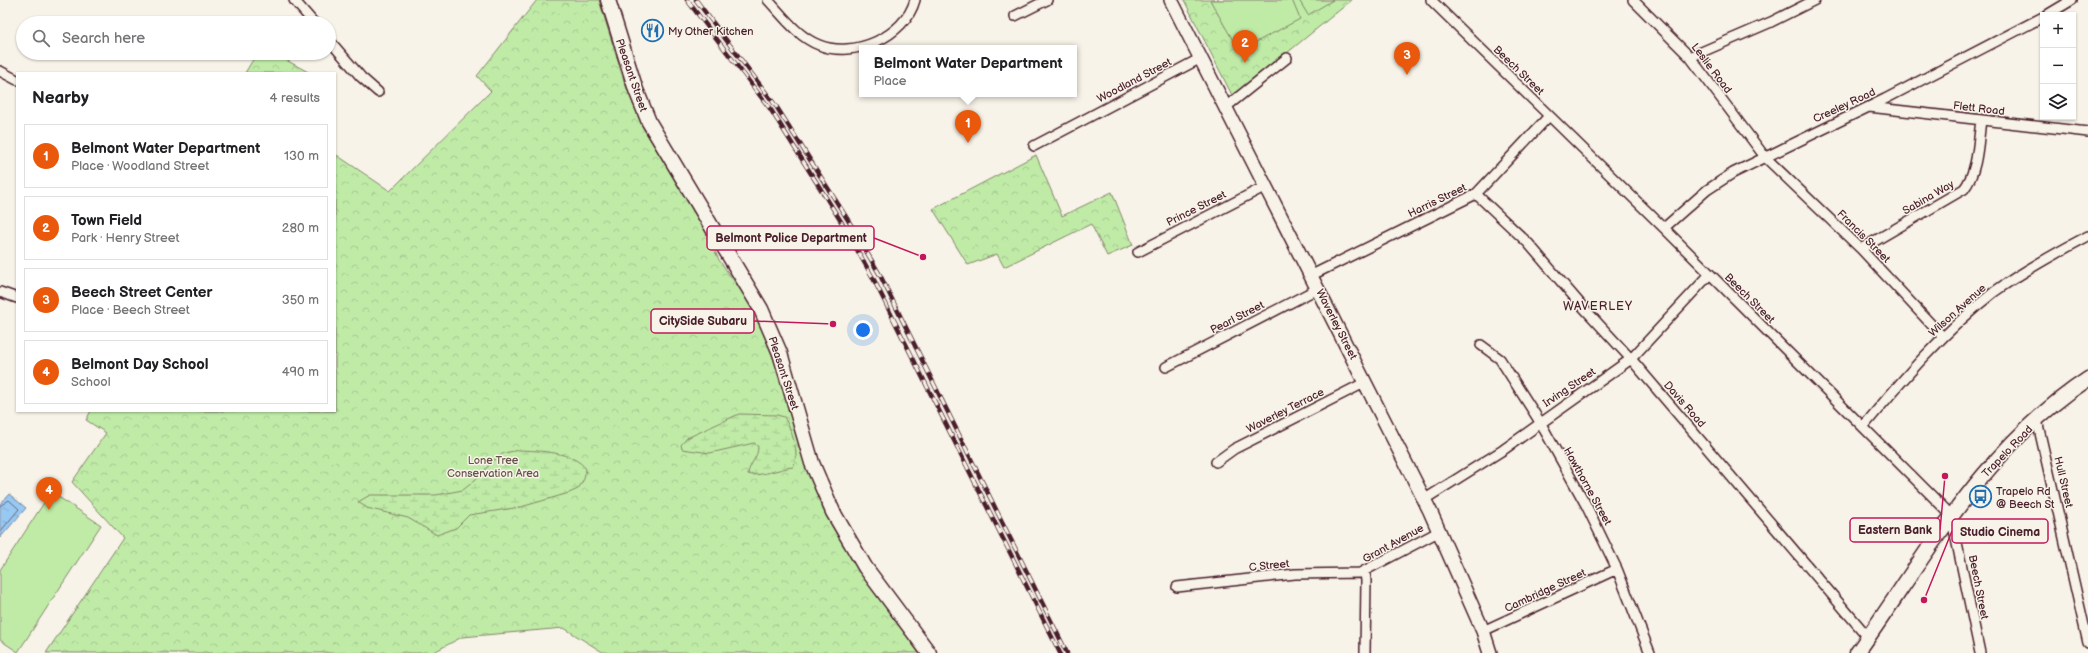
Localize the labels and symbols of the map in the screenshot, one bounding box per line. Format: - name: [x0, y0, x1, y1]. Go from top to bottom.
- restaurant icon: My Other Kitchen: [640, 18, 666, 44]
- place label: My Other Kitchen: [668, 25, 753, 38]
- pin: 2: [1232, 30, 1258, 63]
- street label: Pleasant Street: [613, 37, 650, 114]
- street label: Leslie Road: [1689, 41, 1735, 96]
- pin: 3: [1394, 42, 1420, 75]
- street label: Beech Street: [1491, 43, 1547, 98]
- street label: Woodland Street: [1095, 55, 1174, 105]
- street label: Creeley Road: [1811, 85, 1877, 126]
- street label: Flett Road: [1952, 99, 2005, 118]
- pin: 1: [955, 110, 981, 143]
- street label: Sabina Way: [1900, 177, 1956, 217]
- street label: Harris Street: [1406, 180, 1469, 220]
- street label: Prince Street: [1164, 188, 1229, 229]
- street label: Francis Street: [1834, 207, 1893, 266]
- callout: Belmont Police Department: [707, 226, 874, 250]
- text: Belmont Police Department: [715, 231, 867, 246]
- street label: Beech Street: [1722, 271, 1778, 327]
- street label: Wilson Avenue: [1926, 281, 1989, 339]
- street label: Waverley Street: [1313, 287, 1360, 362]
- street label: Pearl Street: [1208, 298, 1267, 337]
- district label: WAVERLEY: [1563, 299, 1633, 314]
- callout: CitySide Subaru: [651, 309, 754, 333]
- text: CitySide Subaru: [659, 314, 747, 329]
- your location: [853, 320, 873, 340]
- street label: Pleasant Street: [766, 335, 802, 412]
- street label: Irving Street: [1540, 365, 1599, 410]
- street label: Davis Road: [1661, 379, 1708, 430]
- street label: Waverley Terrace: [1244, 385, 1327, 436]
- street label: Trapelo Road: [1979, 423, 2035, 480]
- street label: Hawthorne Street: [1561, 445, 1615, 528]
- park label: Lone Tree Conservation Area: [447, 454, 539, 480]
- street label: Hull Street: [2051, 455, 2076, 510]
- pin: 4: [36, 477, 62, 510]
- bus stop icon: Trapelo Rd @ Beech St: [1968, 484, 1994, 510]
- place label: Trapelo Rd @ Beech St: [1996, 485, 2055, 511]
- callout: Eastern Bank: [1850, 518, 1940, 542]
- callout: Studio Cinema: [1952, 519, 2048, 543]
- street label: Grant Avenue: [1360, 521, 1426, 566]
- text: Eastern Bank: [1858, 523, 1933, 538]
- text: Studio Cinema: [1960, 525, 2040, 540]
- street label: Beech Street: [1966, 554, 1991, 621]
- street label: C Street: [1248, 557, 1291, 574]
- street label: Cambridge Street: [1503, 566, 1588, 615]

